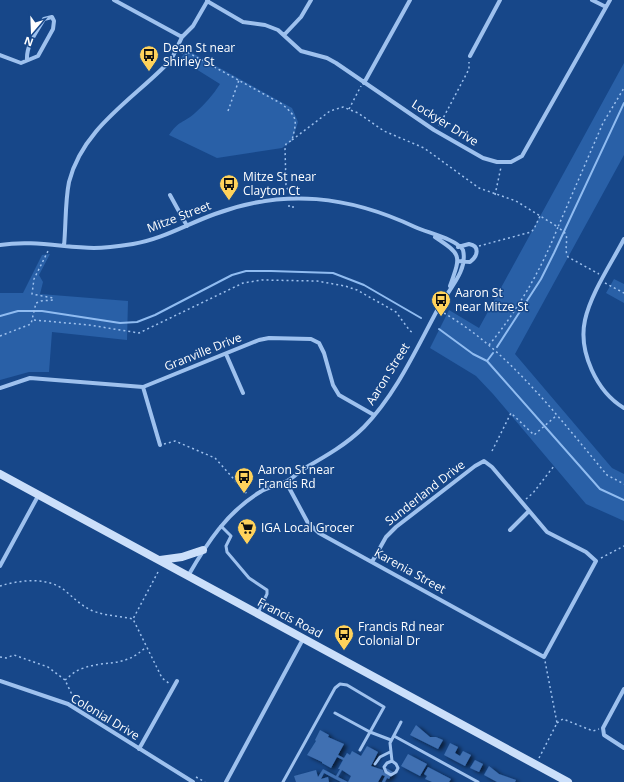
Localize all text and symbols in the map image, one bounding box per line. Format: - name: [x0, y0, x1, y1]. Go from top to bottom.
- north arrow: [12, 12, 52, 52]
- text: N: [22, 33, 35, 50]
- place label: Dean St near Shirley St: [163, 39, 235, 70]
- bus stop icon: Dean St near Shirley St: [138, 44, 160, 72]
- street label: Lockyer Drive: [409, 95, 482, 150]
- place label: Mitze St near Clayton Ct: [243, 168, 316, 199]
- bus stop icon: Mitze St near Clayton Ct: [218, 173, 240, 201]
- street label: Mitze Street: [144, 197, 213, 236]
- place label: Aaron St near Mitze St: [455, 284, 528, 315]
- bus stop icon: Aaron St near Mitze St: [430, 289, 452, 317]
- street label: Granville Drive: [162, 328, 244, 375]
- street label: Aaron Street: [362, 339, 413, 408]
- street label: Sunderland Drive: [381, 456, 468, 529]
- place label: Aaron St near Francis Rd: [258, 461, 335, 492]
- bus stop icon: Aaron St near Francis Rd: [233, 466, 255, 494]
- supermarket icon: IGA Local Grocer: [236, 517, 258, 545]
- place label: IGA Local Grocer: [261, 519, 354, 536]
- street label: Karenia Street: [371, 544, 449, 597]
- street label: Francis Road: [255, 593, 326, 642]
- place label: Francis Rd near Colonial Dr: [358, 618, 444, 649]
- bus stop icon: Francis Rd near Colonial Dr: [333, 623, 355, 651]
- street label: Colonial Drive: [68, 689, 143, 744]

